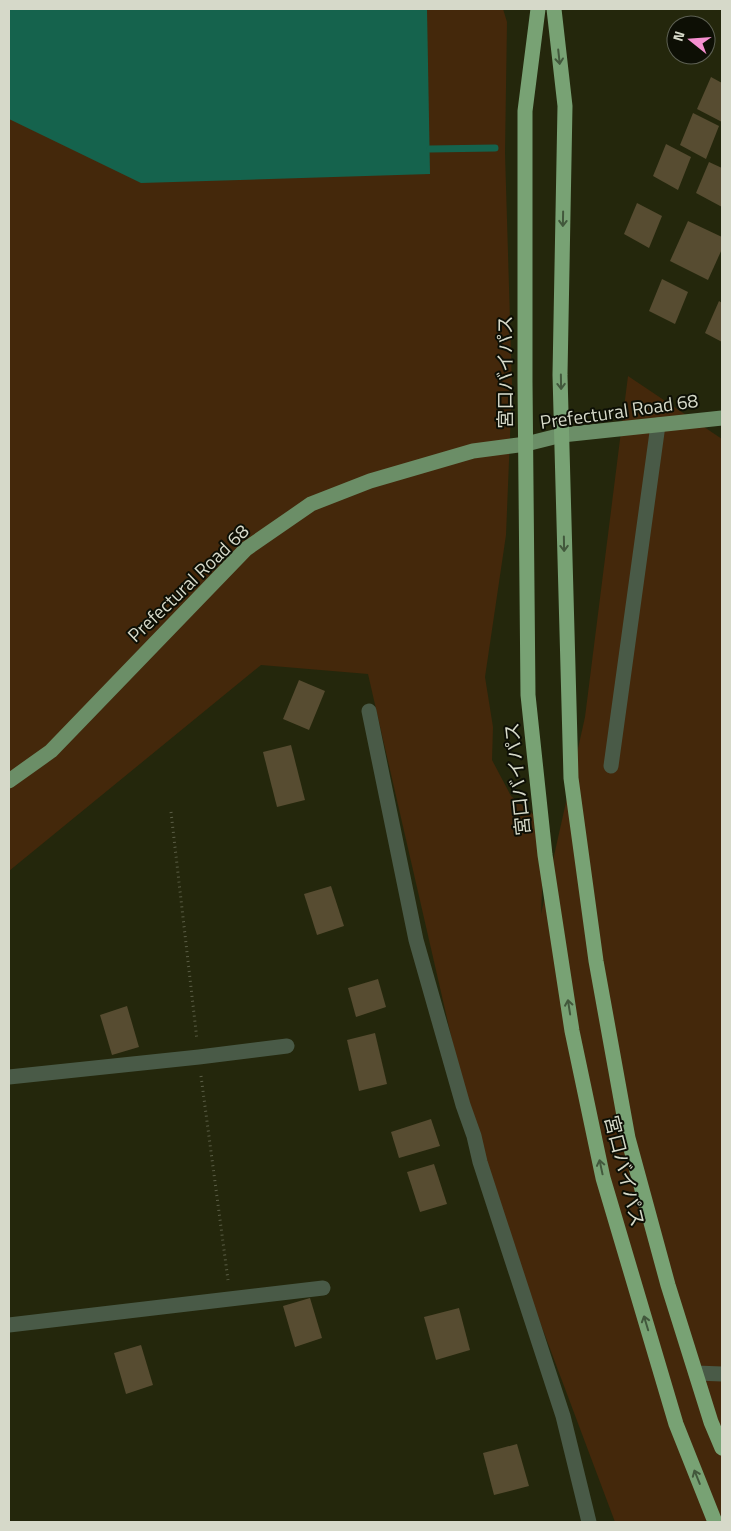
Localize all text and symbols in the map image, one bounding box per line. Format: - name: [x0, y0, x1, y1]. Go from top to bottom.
- north arrow: [666, 15, 716, 65]
- text: N: [667, 28, 690, 44]
- one-way arrow: [554, 49, 564, 65]
- one-way arrow: [558, 211, 568, 227]
- street label: 宮口バイパス: [490, 315, 519, 429]
- one-way arrow: [556, 374, 565, 390]
- street label: Prefectural Road 68: [538, 385, 700, 436]
- street label: Prefectural Road 68: [120, 517, 255, 648]
- one-way arrow: [559, 536, 569, 552]
- street label: 宮口バイパス: [496, 721, 537, 837]
- one-way arrow: [563, 1000, 573, 1016]
- street label: 宮口バイパス: [598, 1112, 653, 1230]
- one-way arrow: [596, 1159, 605, 1175]
- one-way arrow: [640, 1315, 650, 1331]
- one-way arrow: [692, 1470, 701, 1485]

